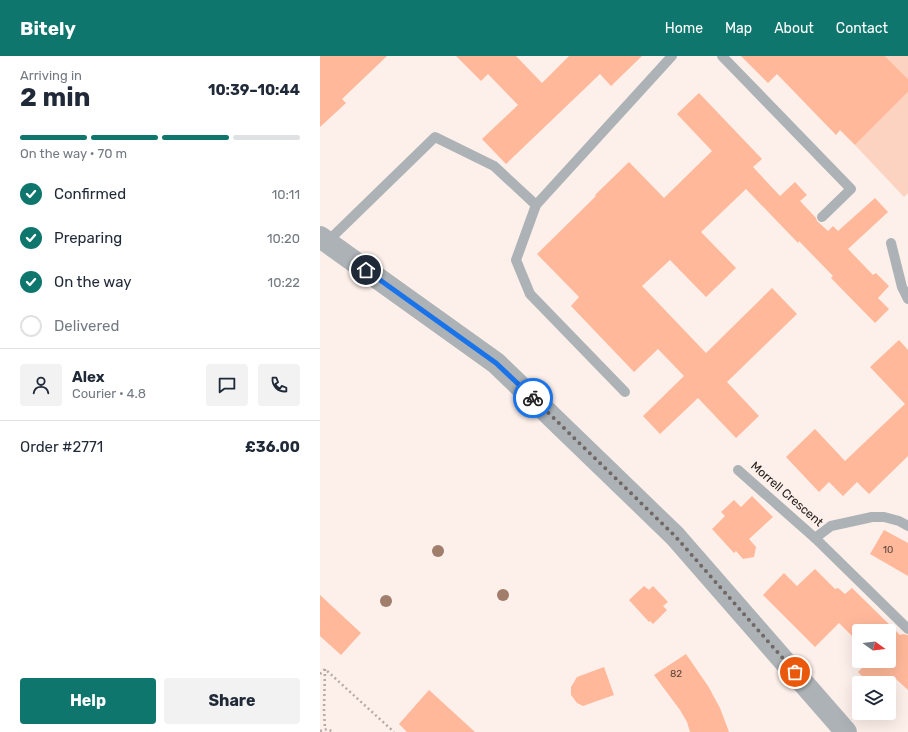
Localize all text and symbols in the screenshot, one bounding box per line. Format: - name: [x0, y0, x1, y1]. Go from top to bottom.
- text: Bitely: [20, 17, 76, 40]
- text: Home: [665, 20, 703, 37]
- text: Map: [725, 20, 752, 37]
- text: About: [774, 20, 814, 37]
- text: Contact: [836, 20, 888, 37]
- text: Arriving in: [20, 68, 82, 83]
- text: 10:39–10:44: [208, 81, 300, 99]
- text: 2 min: [20, 82, 90, 113]
- text: On the way · 70 m: [20, 146, 127, 161]
- icon: check: [20, 183, 42, 205]
- text: Confirmed: [54, 185, 126, 203]
- text: 10:11: [272, 187, 300, 202]
- icon: check: [20, 227, 42, 249]
- text: Preparing: [54, 229, 122, 247]
- text: 10:20: [267, 231, 300, 246]
- pin: [349, 253, 383, 287]
- icon: home: [355, 259, 377, 281]
- icon: check: [20, 271, 42, 293]
- text: On the way: [54, 273, 132, 291]
- text: 10:22: [268, 275, 300, 290]
- text: Delivered: [54, 317, 119, 335]
- button: person: [20, 364, 62, 406]
- button: chat: [206, 364, 248, 406]
- button: phone: [258, 364, 300, 406]
- text: Alex: [72, 368, 105, 386]
- courier: [513, 378, 553, 418]
- text: Courier · 4.8: [72, 386, 146, 401]
- icon: bike: [522, 387, 544, 409]
- text: Order #2771: [20, 438, 103, 456]
- text: £36.00: [245, 438, 300, 456]
- street label: Morrell Crescent: [748, 459, 826, 529]
- house number: 10: [883, 544, 893, 556]
- north arrow: [852, 624, 896, 668]
- map controls: [852, 624, 896, 720]
- pin: [778, 655, 812, 689]
- icon: bag: [784, 661, 806, 683]
- house number: 82: [670, 668, 682, 680]
- button: layers: [852, 676, 896, 720]
- button: Help: [20, 678, 156, 724]
- button: Share: [164, 678, 300, 724]

